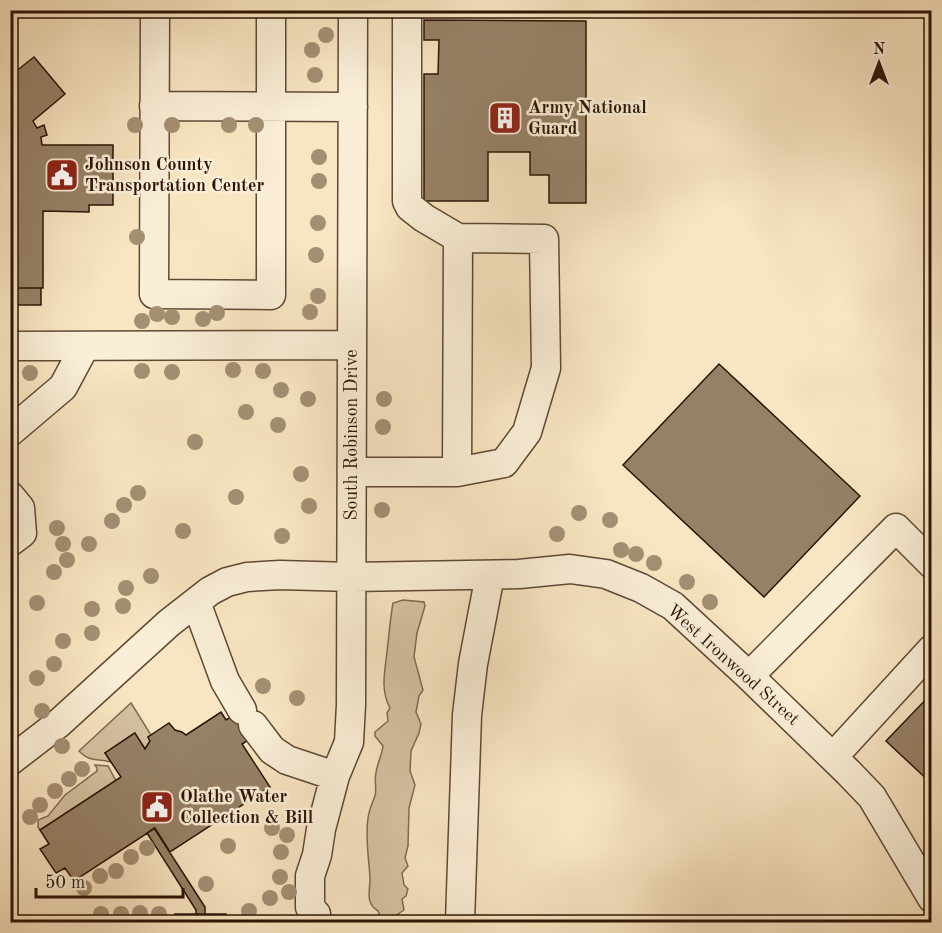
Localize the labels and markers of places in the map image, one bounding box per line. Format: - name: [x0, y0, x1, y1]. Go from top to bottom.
- place label: Army National Guard: [528, 99, 647, 138]
- building icon: Army National Guard: [487, 100, 523, 136]
- place label: Johnson County Transportation Center: [85, 156, 264, 195]
- public building icon: Johnson County Transportation Center: [44, 157, 80, 193]
- place label: Olathe Water Collection & Bill: [180, 788, 314, 827]
- public building icon: Olathe Water Collection & Bill: [139, 789, 175, 825]

